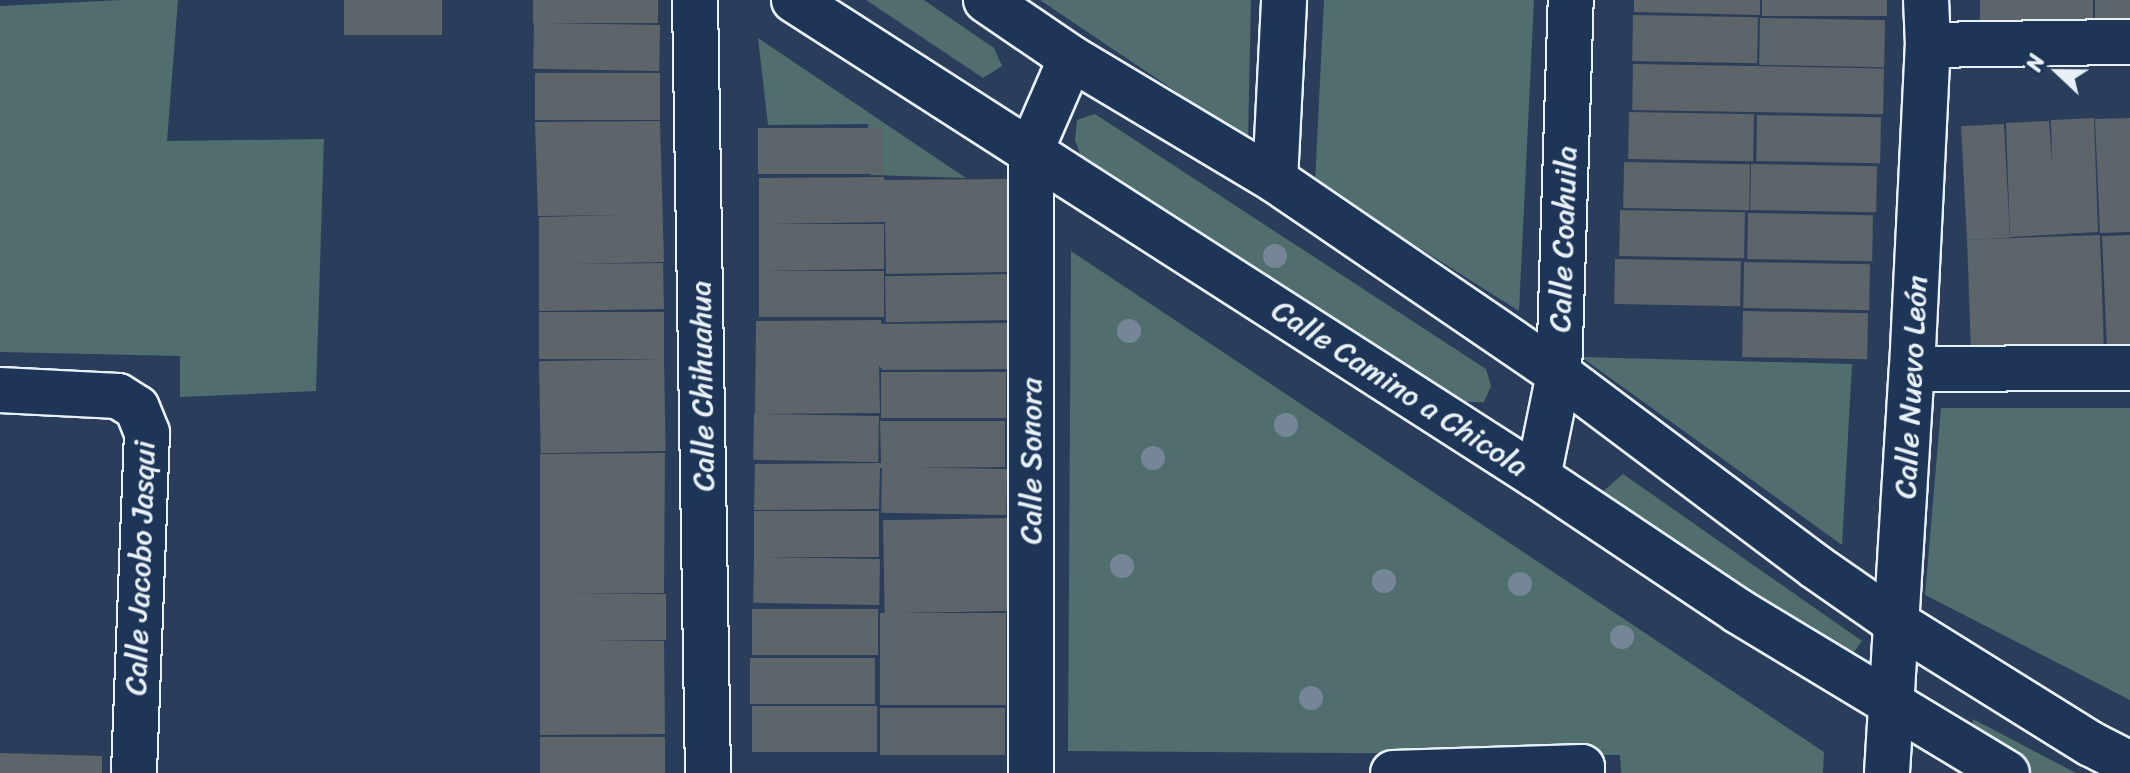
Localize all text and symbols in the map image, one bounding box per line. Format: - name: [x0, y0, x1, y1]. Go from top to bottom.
- north arrow: [2018, 32, 2098, 112]
- text: N: [2014, 48, 2056, 77]
- street label: Calle Coahuila: [1542, 145, 1584, 333]
- street label: Calle Nuevo León: [1887, 274, 1935, 500]
- street label: Calle Chihuahua: [682, 280, 722, 492]
- street label: Calle Camino a Chicola: [1265, 292, 1535, 484]
- street label: Calle Sonora: [1013, 378, 1049, 544]
- street label: Calle Jacobo Jasqui: [118, 440, 162, 696]

